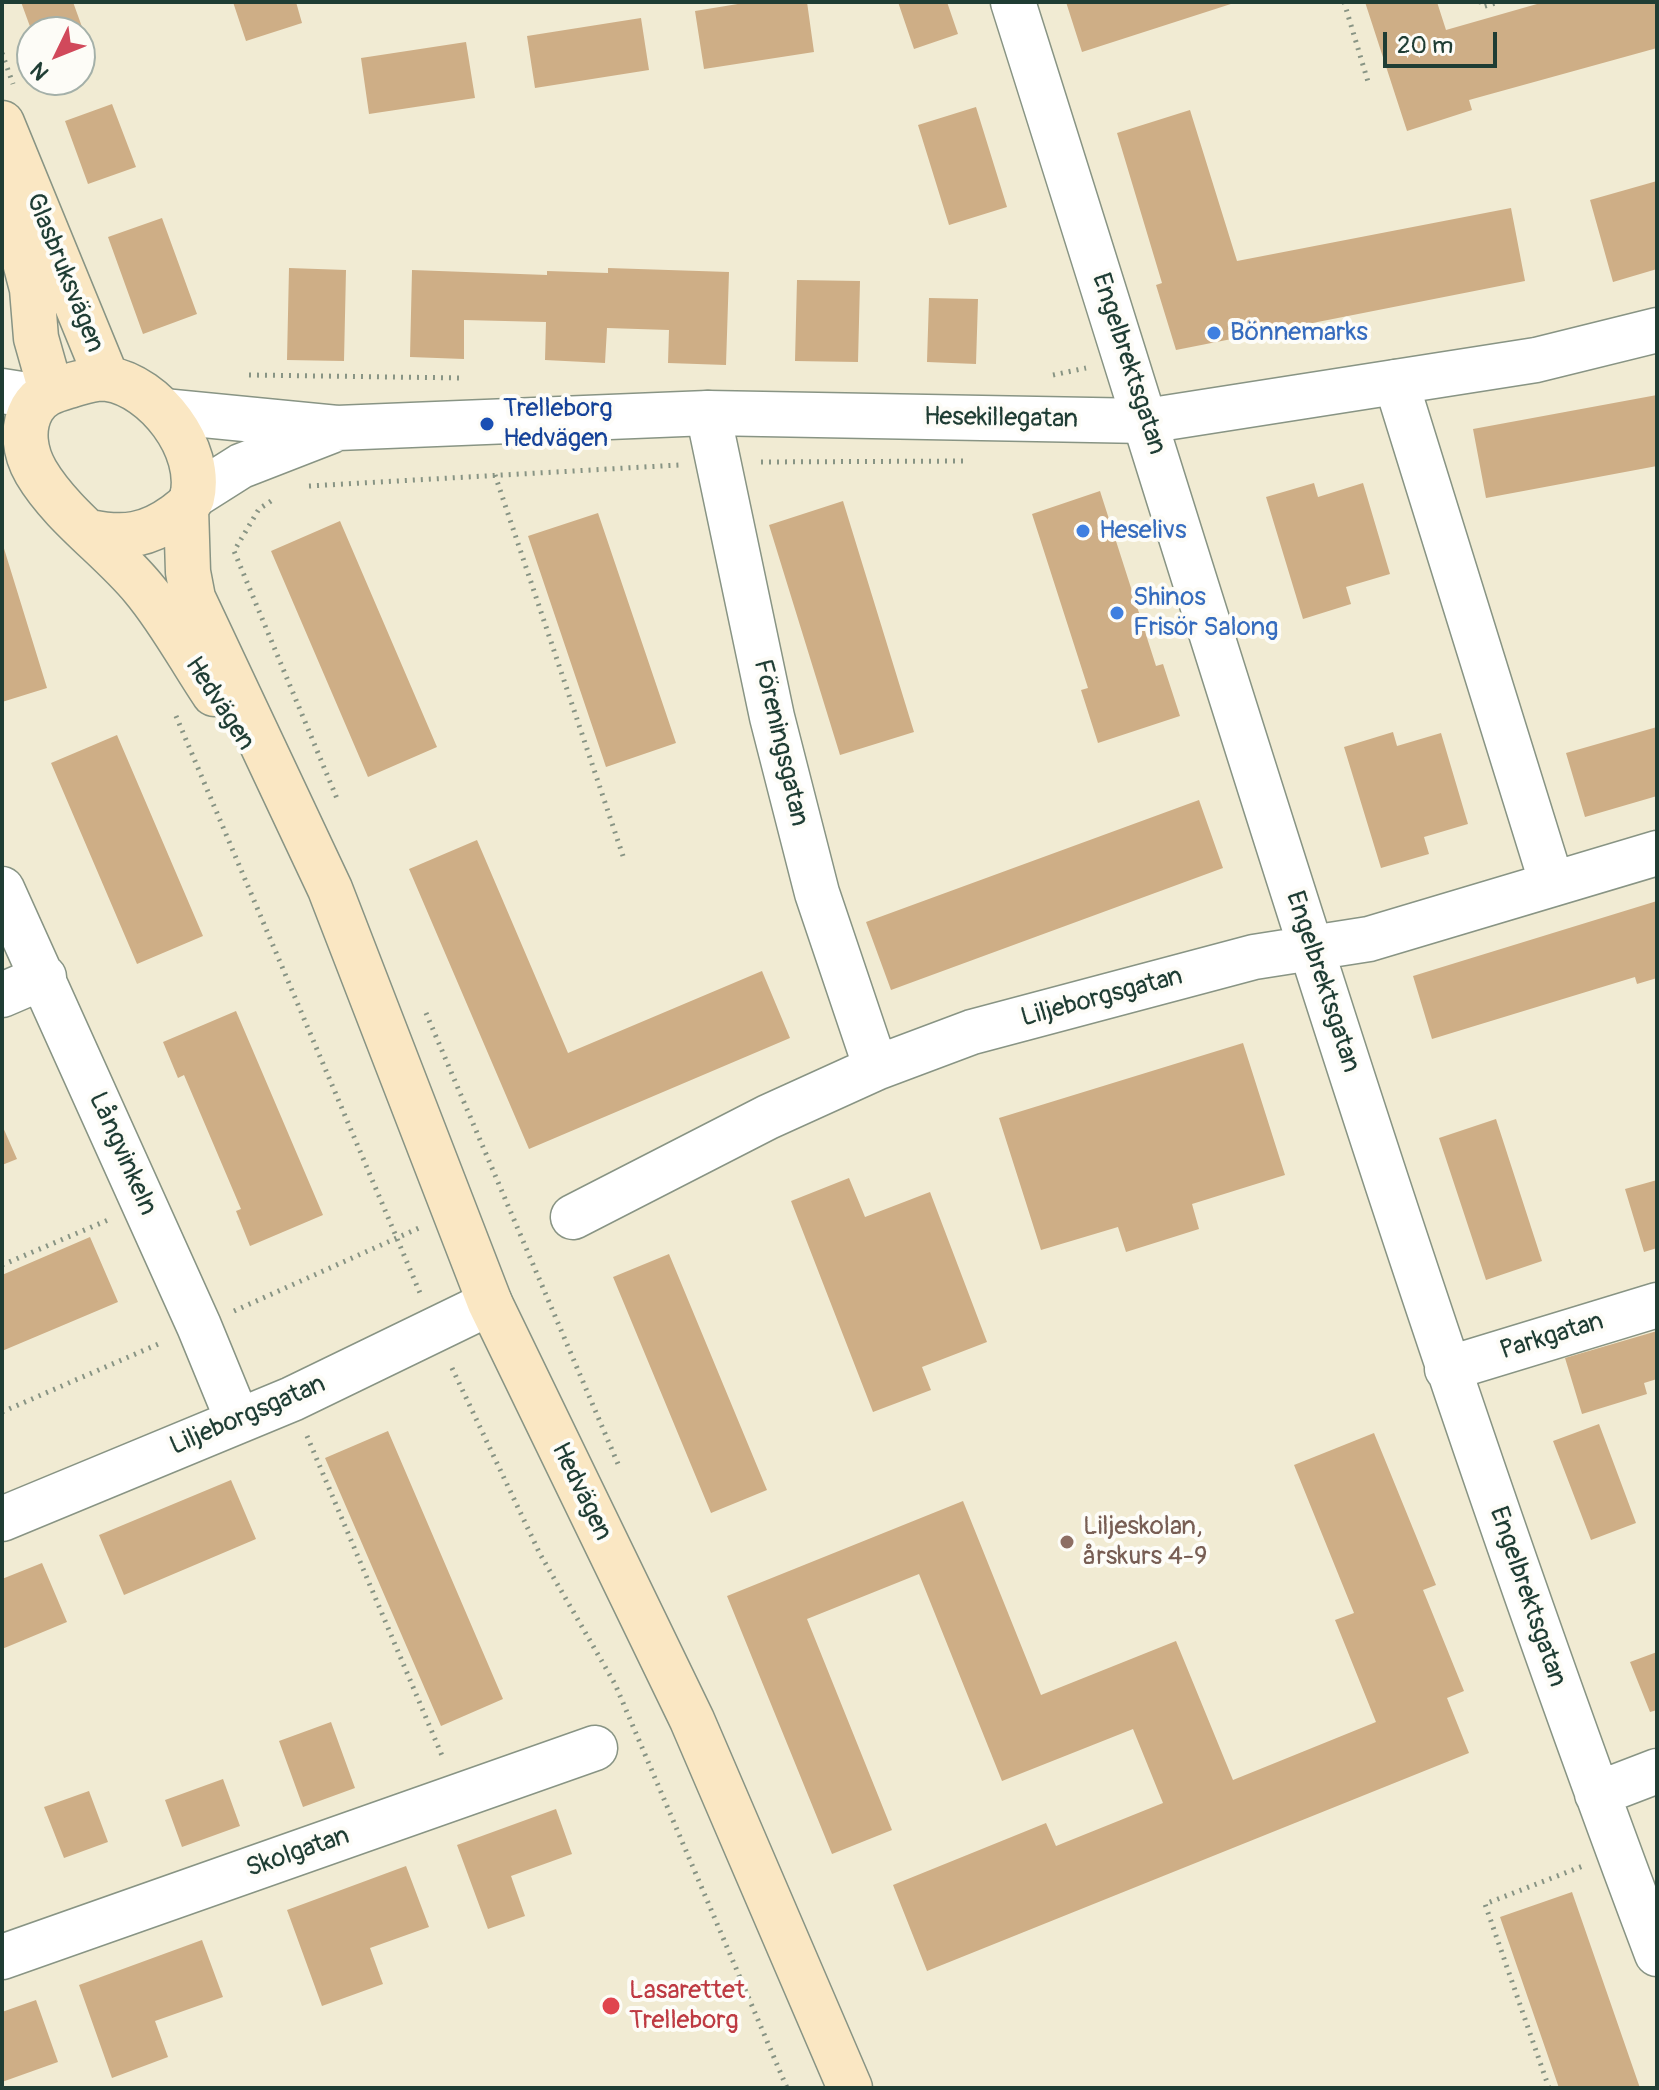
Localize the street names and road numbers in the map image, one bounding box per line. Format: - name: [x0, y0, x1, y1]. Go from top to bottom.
- street label: Glasbruksvägen: [18, 189, 110, 357]
- street label: Engelbrektsgatan: [1084, 270, 1172, 458]
- street label: Hesekillegatan: [924, 402, 1078, 436]
- street label: Hedvägen: [177, 651, 261, 757]
- street label: Föreningsgatan: [746, 657, 814, 829]
- street label: Engelbrektsgatan: [1278, 888, 1366, 1076]
- street label: Liljeborgsgatan: [1018, 961, 1186, 1035]
- street label: Långvinkeln: [81, 1088, 163, 1220]
- street label: Parkgatan: [1497, 1307, 1607, 1367]
- street label: Liljeborgsgatan: [166, 1369, 330, 1463]
- street label: Hedvägen: [544, 1438, 618, 1546]
- street label: Engelbrektsgatan: [1482, 1503, 1572, 1691]
- street label: Skolgatan: [242, 1821, 354, 1885]

